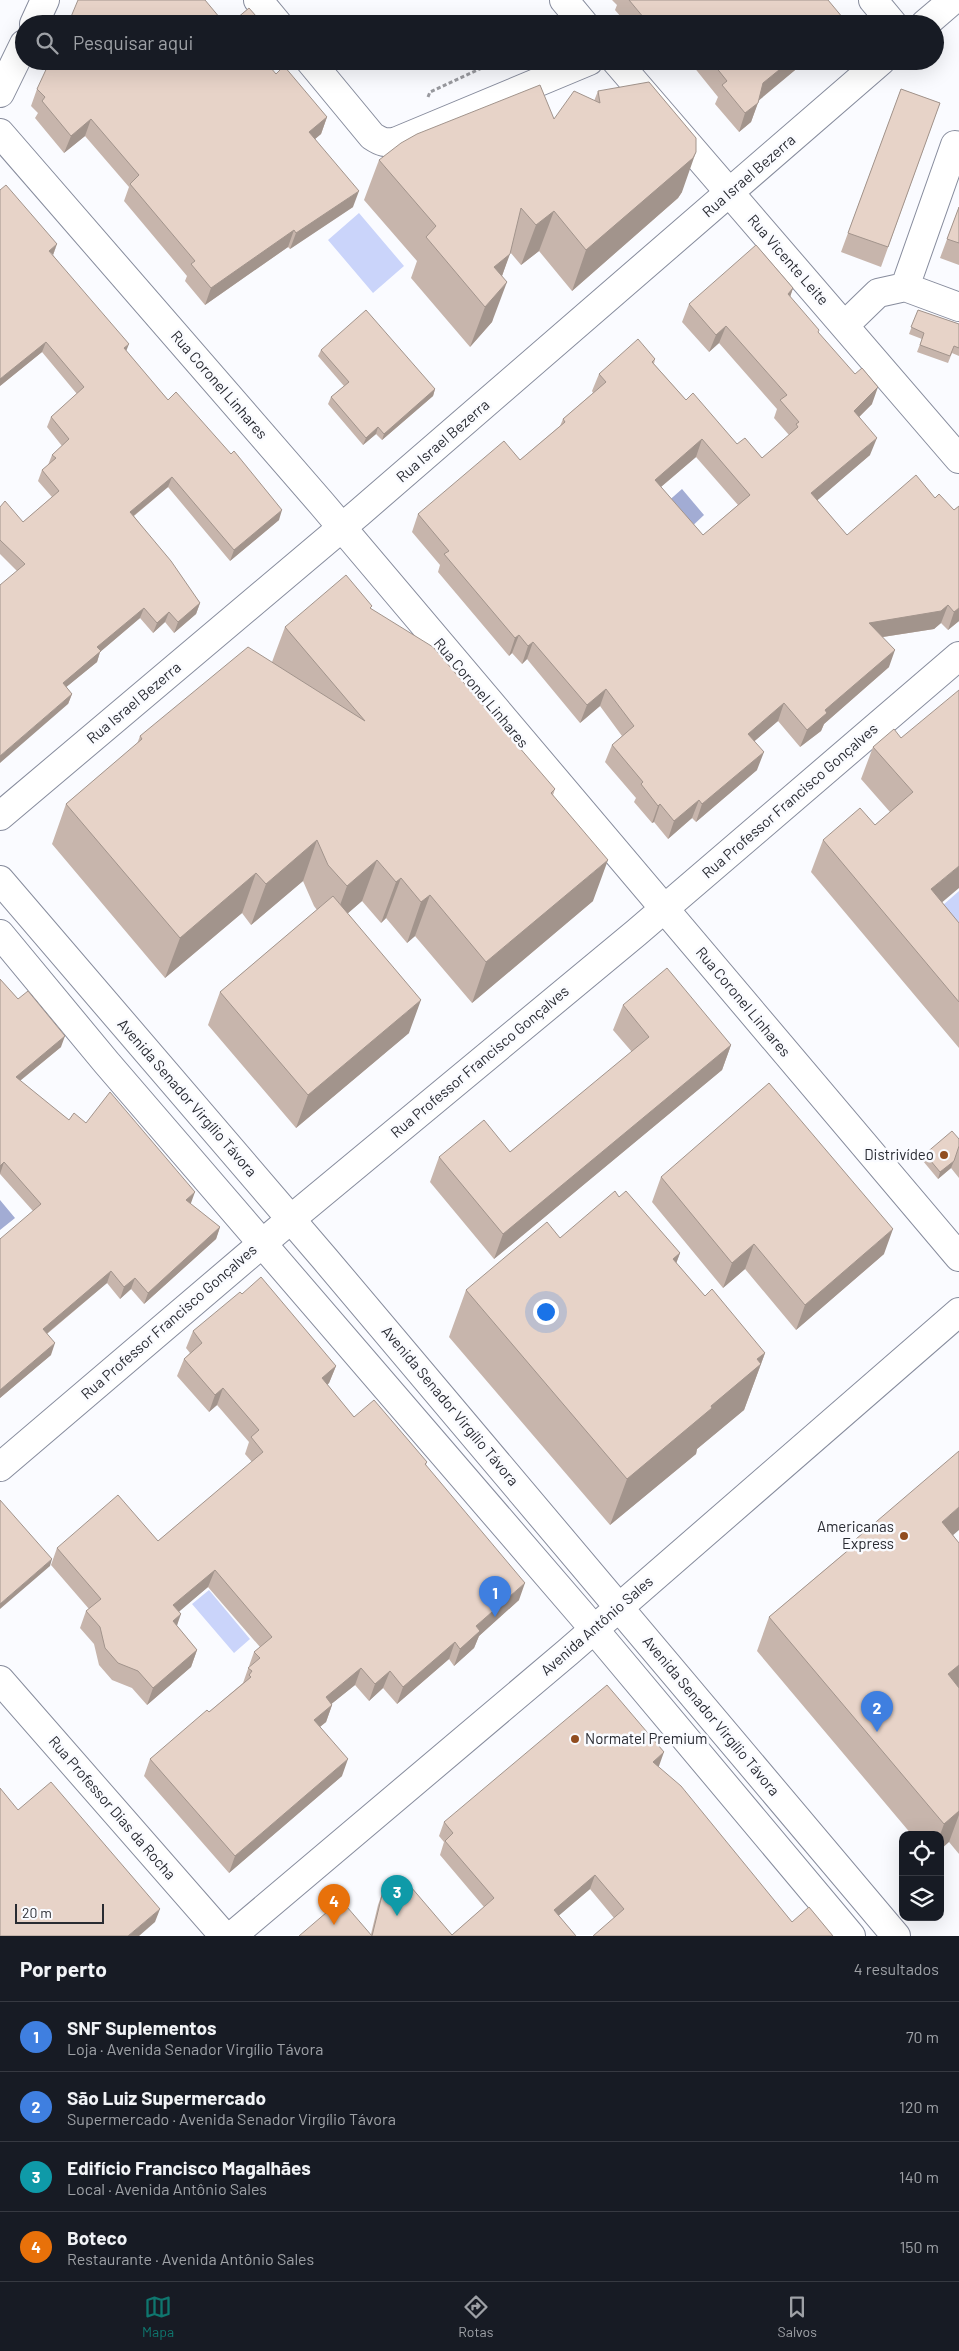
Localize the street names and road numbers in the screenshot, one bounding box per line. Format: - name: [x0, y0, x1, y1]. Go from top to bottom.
- street label: Rua Israel Bezerra: [698, 130, 798, 220]
- street label: Rua Vicente Leite: [745, 210, 833, 308]
- street label: Rua Coronel Linhares: [168, 326, 272, 442]
- street label: Rua Israel Bezerra: [392, 395, 492, 485]
- street label: Rua Coronel Linhares: [431, 634, 533, 751]
- street label: Rua Israel Bezerra: [83, 658, 184, 747]
- street label: Rua Professor Francisco Gonçalves: [698, 719, 881, 881]
- street label: Rua Coronel Linhares: [693, 943, 795, 1060]
- street label: Rua Professor Francisco Gonçalves: [387, 981, 572, 1141]
- street label: Avenida Senador Virgílio Távora: [114, 1015, 261, 1180]
- street label: Rua Professor Francisco Gonçalves: [77, 1240, 260, 1402]
- street label: Avenida Senador Virgílio Távora: [379, 1322, 523, 1489]
- street label: Avenida Antônio Sales: [537, 1572, 656, 1679]
- street label: Avenida Senador Virgílio Távora: [640, 1632, 784, 1799]
- street label: Rua Professor Dias da Rocha: [46, 1732, 180, 1883]

